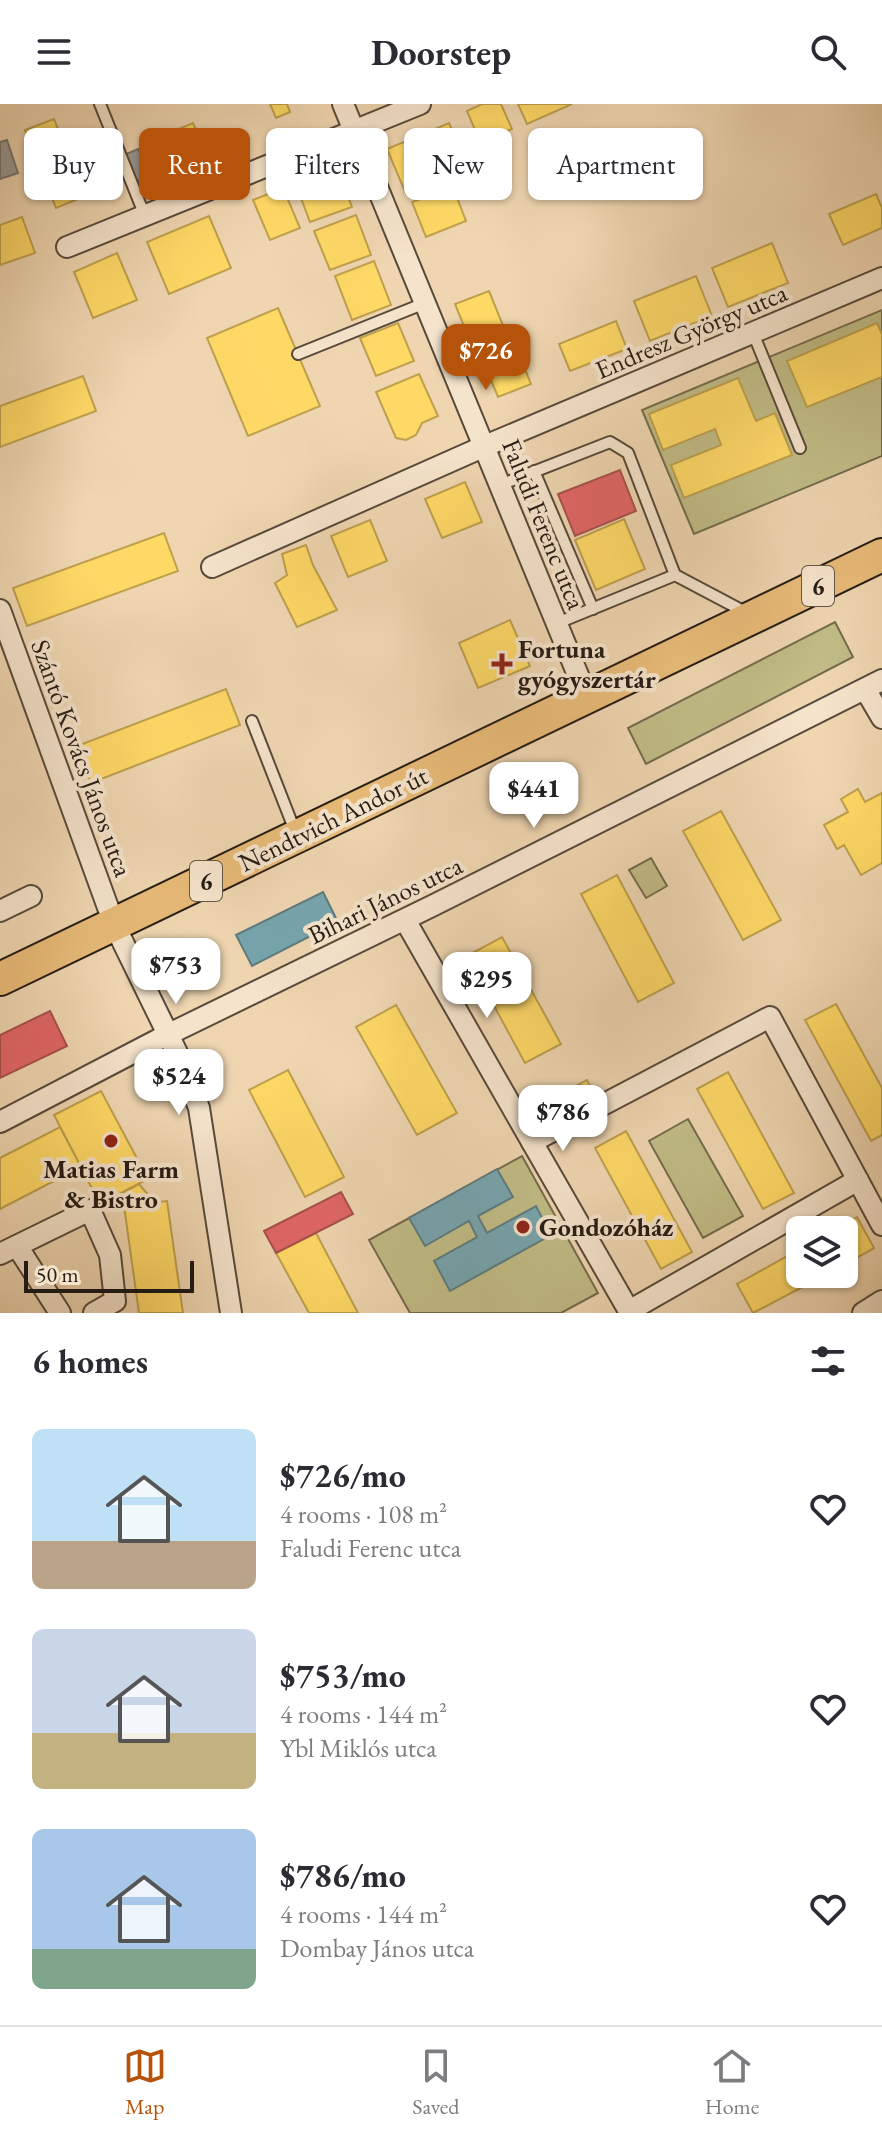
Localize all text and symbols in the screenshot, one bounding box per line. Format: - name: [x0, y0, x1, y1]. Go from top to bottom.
- text: Doorstep: [371, 29, 511, 76]
- icon: menu: [32, 30, 76, 74]
- icon: search: [806, 30, 850, 74]
- chip: Buy: [24, 128, 123, 200]
- chip: Rent: [139, 128, 250, 200]
- chip: Filters: [266, 128, 388, 200]
- chip: New: [404, 128, 512, 200]
- chip: Apartment: [528, 128, 703, 200]
- street label: Endresz György utca: [590, 275, 793, 387]
- pin: $726: [439, 324, 533, 392]
- text: $726: [459, 333, 513, 367]
- street label: Faludi Ferenc utca: [494, 434, 594, 615]
- road number: 6: [802, 566, 834, 606]
- place label: Fortuna gyógyszertár: [518, 632, 656, 696]
- street label: Szántó Kovács János utca: [23, 635, 141, 882]
- marker: Fortuna gyógyszertár: [493, 655, 511, 673]
- street label: Nendtvich Andor út: [233, 759, 433, 879]
- pin: $441: [487, 762, 581, 830]
- text: $441: [507, 771, 561, 805]
- street label: Bihari János utca: [302, 848, 468, 952]
- road number: 6: [190, 861, 222, 901]
- pin: $753: [129, 938, 223, 1006]
- text: $753: [149, 947, 203, 981]
- pin: $295: [440, 952, 534, 1020]
- text: $295: [460, 961, 514, 995]
- pin: $524: [132, 1049, 226, 1117]
- text: $524: [152, 1058, 206, 1092]
- pin: $786: [516, 1085, 610, 1153]
- text: $786: [536, 1094, 590, 1128]
- marker: Matias Farm & Bistro: [102, 1132, 120, 1150]
- place label: Matias Farm & Bistro: [43, 1152, 179, 1216]
- place label: Gondozóház: [539, 1210, 673, 1244]
- map controls: [786, 1216, 858, 1288]
- button: layers: [786, 1216, 858, 1288]
- marker: Gondozóház: [514, 1218, 532, 1236]
- scale bar: [24, 1257, 194, 1293]
- text: 50 m: [36, 1260, 79, 1289]
- text: 6 homes: [32, 1339, 148, 1383]
- icon: filters: [806, 1339, 850, 1383]
- text: $726/mo: [280, 1453, 406, 1497]
- icon: home: [96, 1461, 192, 1557]
- icon: heart: [806, 1487, 850, 1531]
- text: 4 rooms · 108 m²: [280, 1497, 447, 1531]
- text: Faludi Ferenc utca: [280, 1531, 461, 1565]
- text: $753/mo: [280, 1653, 406, 1697]
- icon: home: [96, 1661, 192, 1757]
- icon: heart: [806, 1687, 850, 1731]
- text: 4 rooms · 144 m²: [280, 1697, 447, 1731]
- text: Ybl Miklós utca: [280, 1731, 437, 1765]
- text: $786/mo: [280, 1853, 406, 1897]
- icon: home: [96, 1861, 192, 1957]
- icon: heart: [806, 1887, 850, 1931]
- text: 4 rooms · 144 m²: [280, 1897, 447, 1931]
- text: Dombay János utca: [280, 1931, 474, 1965]
- tab: Map: [123, 2044, 167, 2121]
- tab: Saved: [412, 2044, 459, 2121]
- tab: Home: [705, 2044, 759, 2121]

